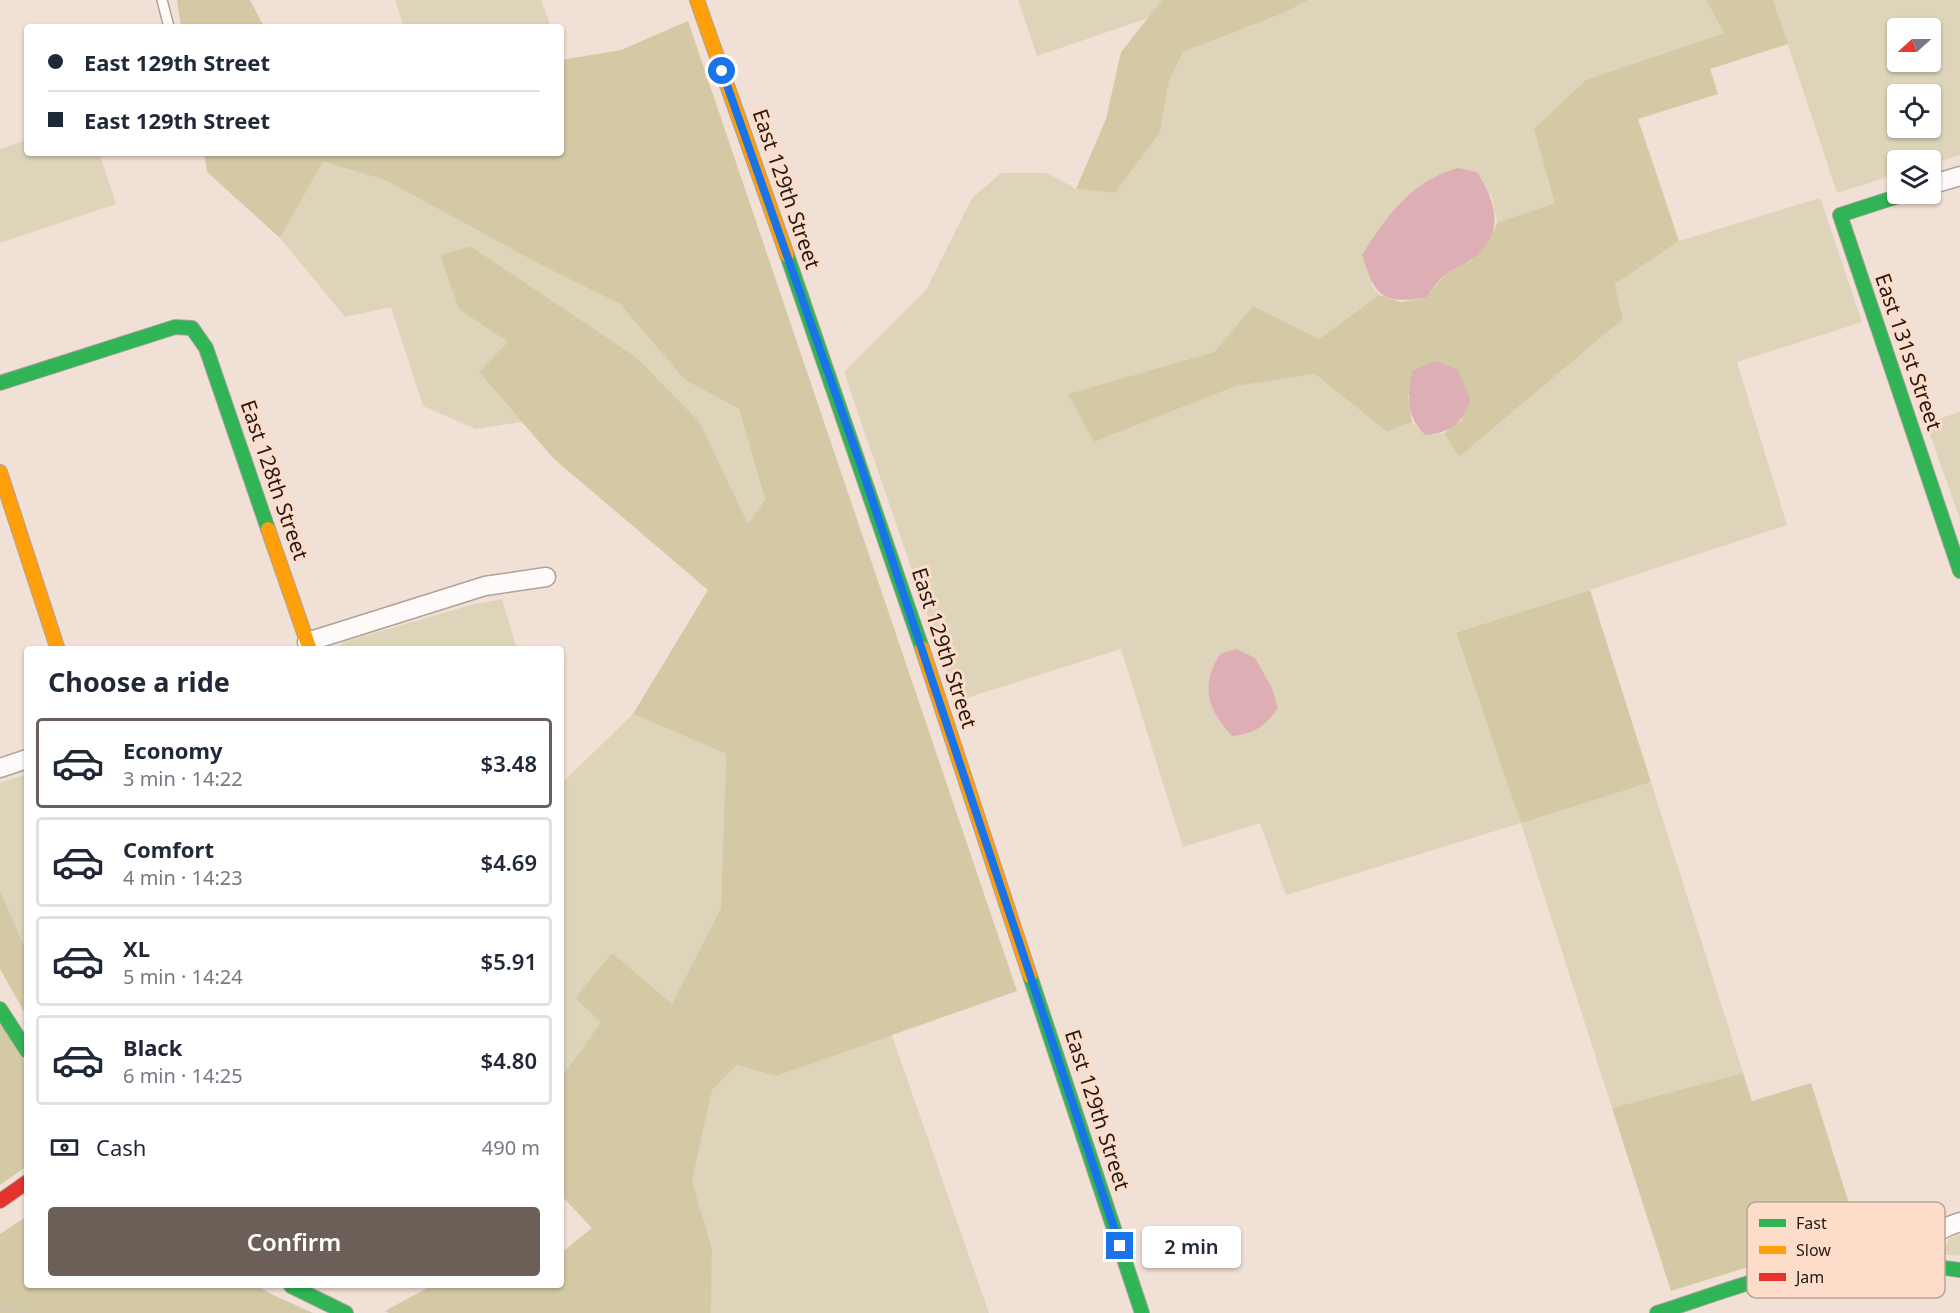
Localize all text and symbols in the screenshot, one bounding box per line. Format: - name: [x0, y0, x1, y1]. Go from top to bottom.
- north arrow: [1887, 18, 1941, 72]
- map controls: [1887, 18, 1941, 204]
- text: East 129th Street: [84, 47, 270, 77]
- route start: [708, 57, 735, 84]
- button: locate: [1887, 84, 1941, 138]
- text: East 129th Street: [84, 105, 270, 135]
- street label: East 129th Street: [746, 105, 828, 273]
- button: layers: [1887, 150, 1941, 204]
- street label: East 131st Street: [1869, 269, 1949, 434]
- street label: East 128th Street: [234, 396, 316, 564]
- street label: East 129th Street: [906, 564, 984, 732]
- text: Choose a ride: [48, 663, 230, 700]
- text: Economy: [123, 735, 222, 765]
- icon: car: [51, 736, 105, 790]
- text: $3.48: [481, 748, 537, 778]
- text: 3 min · 14:22: [123, 765, 243, 792]
- text: Comfort: [123, 834, 214, 864]
- icon: car: [51, 835, 105, 889]
- text: $4.69: [481, 847, 537, 877]
- text: 4 min · 14:23: [123, 864, 243, 891]
- text: XL: [123, 933, 150, 963]
- icon: car: [51, 934, 105, 988]
- text: $5.91: [481, 946, 537, 976]
- text: 5 min · 14:24: [123, 963, 243, 990]
- street label: East 129th Street: [1059, 1026, 1137, 1194]
- text: Black: [123, 1032, 182, 1062]
- icon: car: [51, 1033, 105, 1087]
- text: $4.80: [481, 1045, 537, 1075]
- text: 6 min · 14:25: [123, 1062, 243, 1089]
- icon: cash: [48, 1131, 81, 1164]
- text: Cash: [96, 1132, 146, 1162]
- text: 490 m: [482, 1134, 540, 1161]
- legend: [1747, 1202, 1945, 1298]
- button: Confirm: [48, 1207, 540, 1276]
- text: Fast: [1796, 1212, 1827, 1234]
- callout: 2 min: [1141, 1225, 1240, 1267]
- route end: [1106, 1232, 1133, 1259]
- text: 2 min: [1164, 1233, 1219, 1260]
- text: Slow: [1796, 1239, 1831, 1261]
- text: Jam: [1794, 1266, 1824, 1288]

